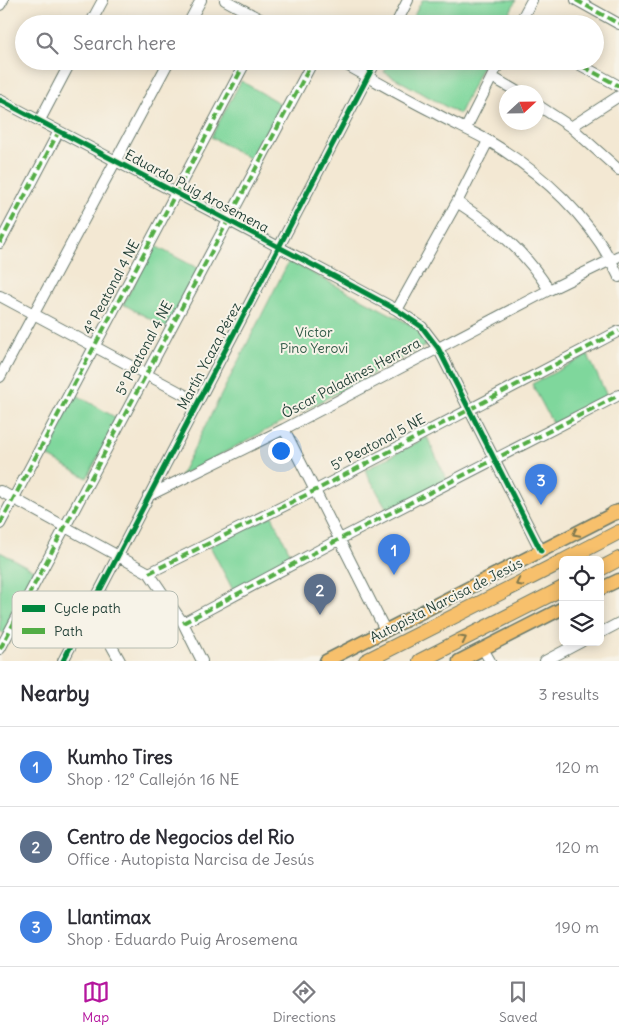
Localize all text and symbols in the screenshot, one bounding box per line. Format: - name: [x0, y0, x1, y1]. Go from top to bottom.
- search box: [15, 15, 604, 70]
- icon: search: [33, 29, 61, 57]
- text: Search here: [73, 31, 176, 55]
- north arrow: [499, 85, 544, 130]
- street label: Eduardo Puig Arosemena: [122, 145, 272, 237]
- street label: 4º Peatonal 4 NE: [79, 237, 143, 337]
- street label: 5º Peatonal 4 NE: [112, 298, 176, 398]
- street label: Martín Ycaza Pérez: [173, 299, 245, 413]
- park label: Víctor Pino Yerovi: [280, 323, 348, 357]
- street label: Óscar Paladines Herrera: [278, 334, 424, 422]
- street label: 5º Peatonal 5 NE: [328, 410, 428, 474]
- your location: [268, 438, 294, 464]
- pin: 3: [525, 464, 557, 505]
- one-way arrow: [572, 527, 581, 537]
- pin: 1: [378, 534, 410, 575]
- street label: Autopista Narcisa de Jesús: [367, 554, 525, 646]
- map controls: [559, 556, 604, 646]
- button: locate: [559, 556, 604, 601]
- pin: 2: [304, 574, 336, 615]
- one-way arrow: [516, 577, 525, 587]
- legend: [12, 591, 178, 648]
- text: Cycle path: [54, 599, 121, 617]
- button: layers: [559, 601, 604, 646]
- text: Path: [54, 622, 83, 640]
- one-way arrow: [458, 635, 467, 645]
- text: Nearby: [20, 680, 90, 707]
- text: 3 results: [539, 684, 599, 704]
- text: Kumho Tires: [67, 745, 173, 769]
- text: 1: [33, 757, 39, 777]
- text: 120 m: [556, 757, 599, 777]
- text: Shop · 12° Callejón 16 NE: [67, 769, 240, 789]
- text: Centro de Negocios del Rio: [67, 825, 295, 849]
- text: 2: [32, 837, 40, 857]
- text: 120 m: [556, 837, 599, 857]
- text: Office · Autopista Narcisa de Jesús: [67, 849, 314, 869]
- text: Llantimax: [67, 905, 151, 929]
- text: 3: [31, 917, 41, 937]
- text: 190 m: [555, 917, 599, 937]
- text: Shop · Eduardo Puig Arosemena: [67, 929, 298, 949]
- tab: Map: [82, 978, 110, 1026]
- tab: Directions: [273, 978, 336, 1026]
- tab: Saved: [499, 978, 537, 1026]

